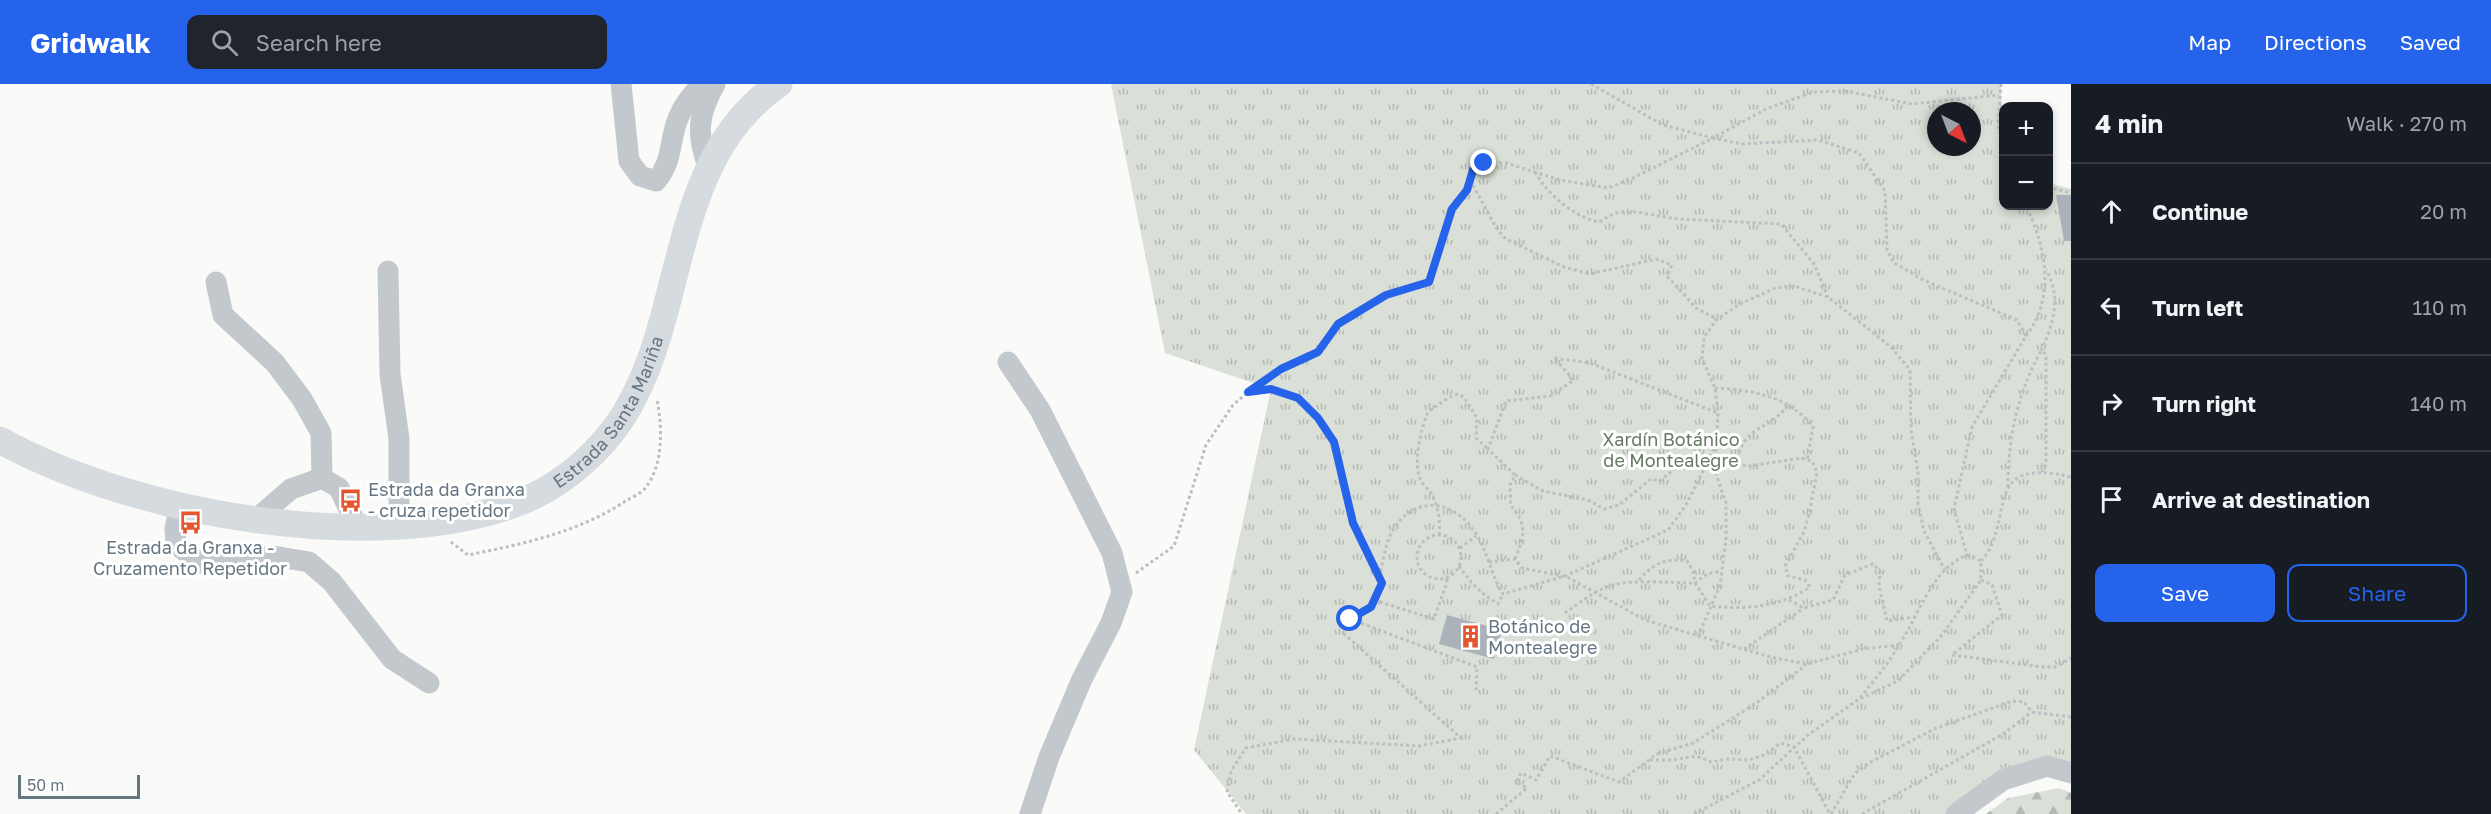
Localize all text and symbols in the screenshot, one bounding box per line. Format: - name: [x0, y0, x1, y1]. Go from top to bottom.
- search box: [187, 15, 607, 69]
- text: Gridwalk: [30, 26, 151, 59]
- icon: search: [208, 26, 241, 59]
- text: Search here: [256, 29, 382, 56]
- text: Map: [2188, 29, 2231, 55]
- text: Directions: [2264, 29, 2367, 55]
- text: Saved: [2400, 29, 2461, 55]
- north arrow: [1927, 102, 1981, 156]
- map controls: [1999, 102, 2053, 210]
- button: +: [1999, 102, 2053, 156]
- text: 4 min: [2095, 108, 2163, 139]
- text: Walk · 270 m: [2346, 111, 2467, 135]
- route end: [1470, 149, 1496, 175]
- button: −: [1999, 156, 2053, 210]
- icon: ahead: [2095, 195, 2128, 228]
- text: Continue: [2152, 198, 2248, 225]
- text: 20 m: [2420, 199, 2467, 223]
- icon: left: [2095, 291, 2128, 324]
- text: Turn left: [2152, 294, 2243, 321]
- text: 110 m: [2413, 295, 2467, 319]
- street label: Estrada Santa Mariña: [548, 333, 667, 492]
- icon: right: [2095, 387, 2128, 420]
- text: Turn right: [2152, 390, 2256, 417]
- text: 140 m: [2410, 391, 2467, 415]
- park label: Xardín Botánico de Montealegre: [1603, 428, 1739, 471]
- place label: Estrada da Granxa - cruza repetidor: [368, 478, 525, 521]
- icon: arrive: [2095, 483, 2128, 516]
- text: Arrive at destination: [2152, 486, 2370, 513]
- bus stop icon: Estrada da Granxa - cruza repetidor: [337, 487, 363, 513]
- bus stop icon: Estrada da Granxa - Cruzamento Repetidor: [177, 509, 203, 535]
- place label: Estrada da Granxa - Cruzamento Repetidor: [93, 536, 287, 579]
- button: Save: [2095, 564, 2275, 622]
- button: Share: [2287, 564, 2467, 622]
- route start: [1336, 605, 1362, 631]
- place label: Botánico de Montealegre: [1488, 615, 1597, 658]
- building icon: Botánico de Montealegre: [1457, 624, 1483, 650]
- scale bar: [18, 772, 140, 800]
- text: 50 m: [27, 775, 64, 795]

